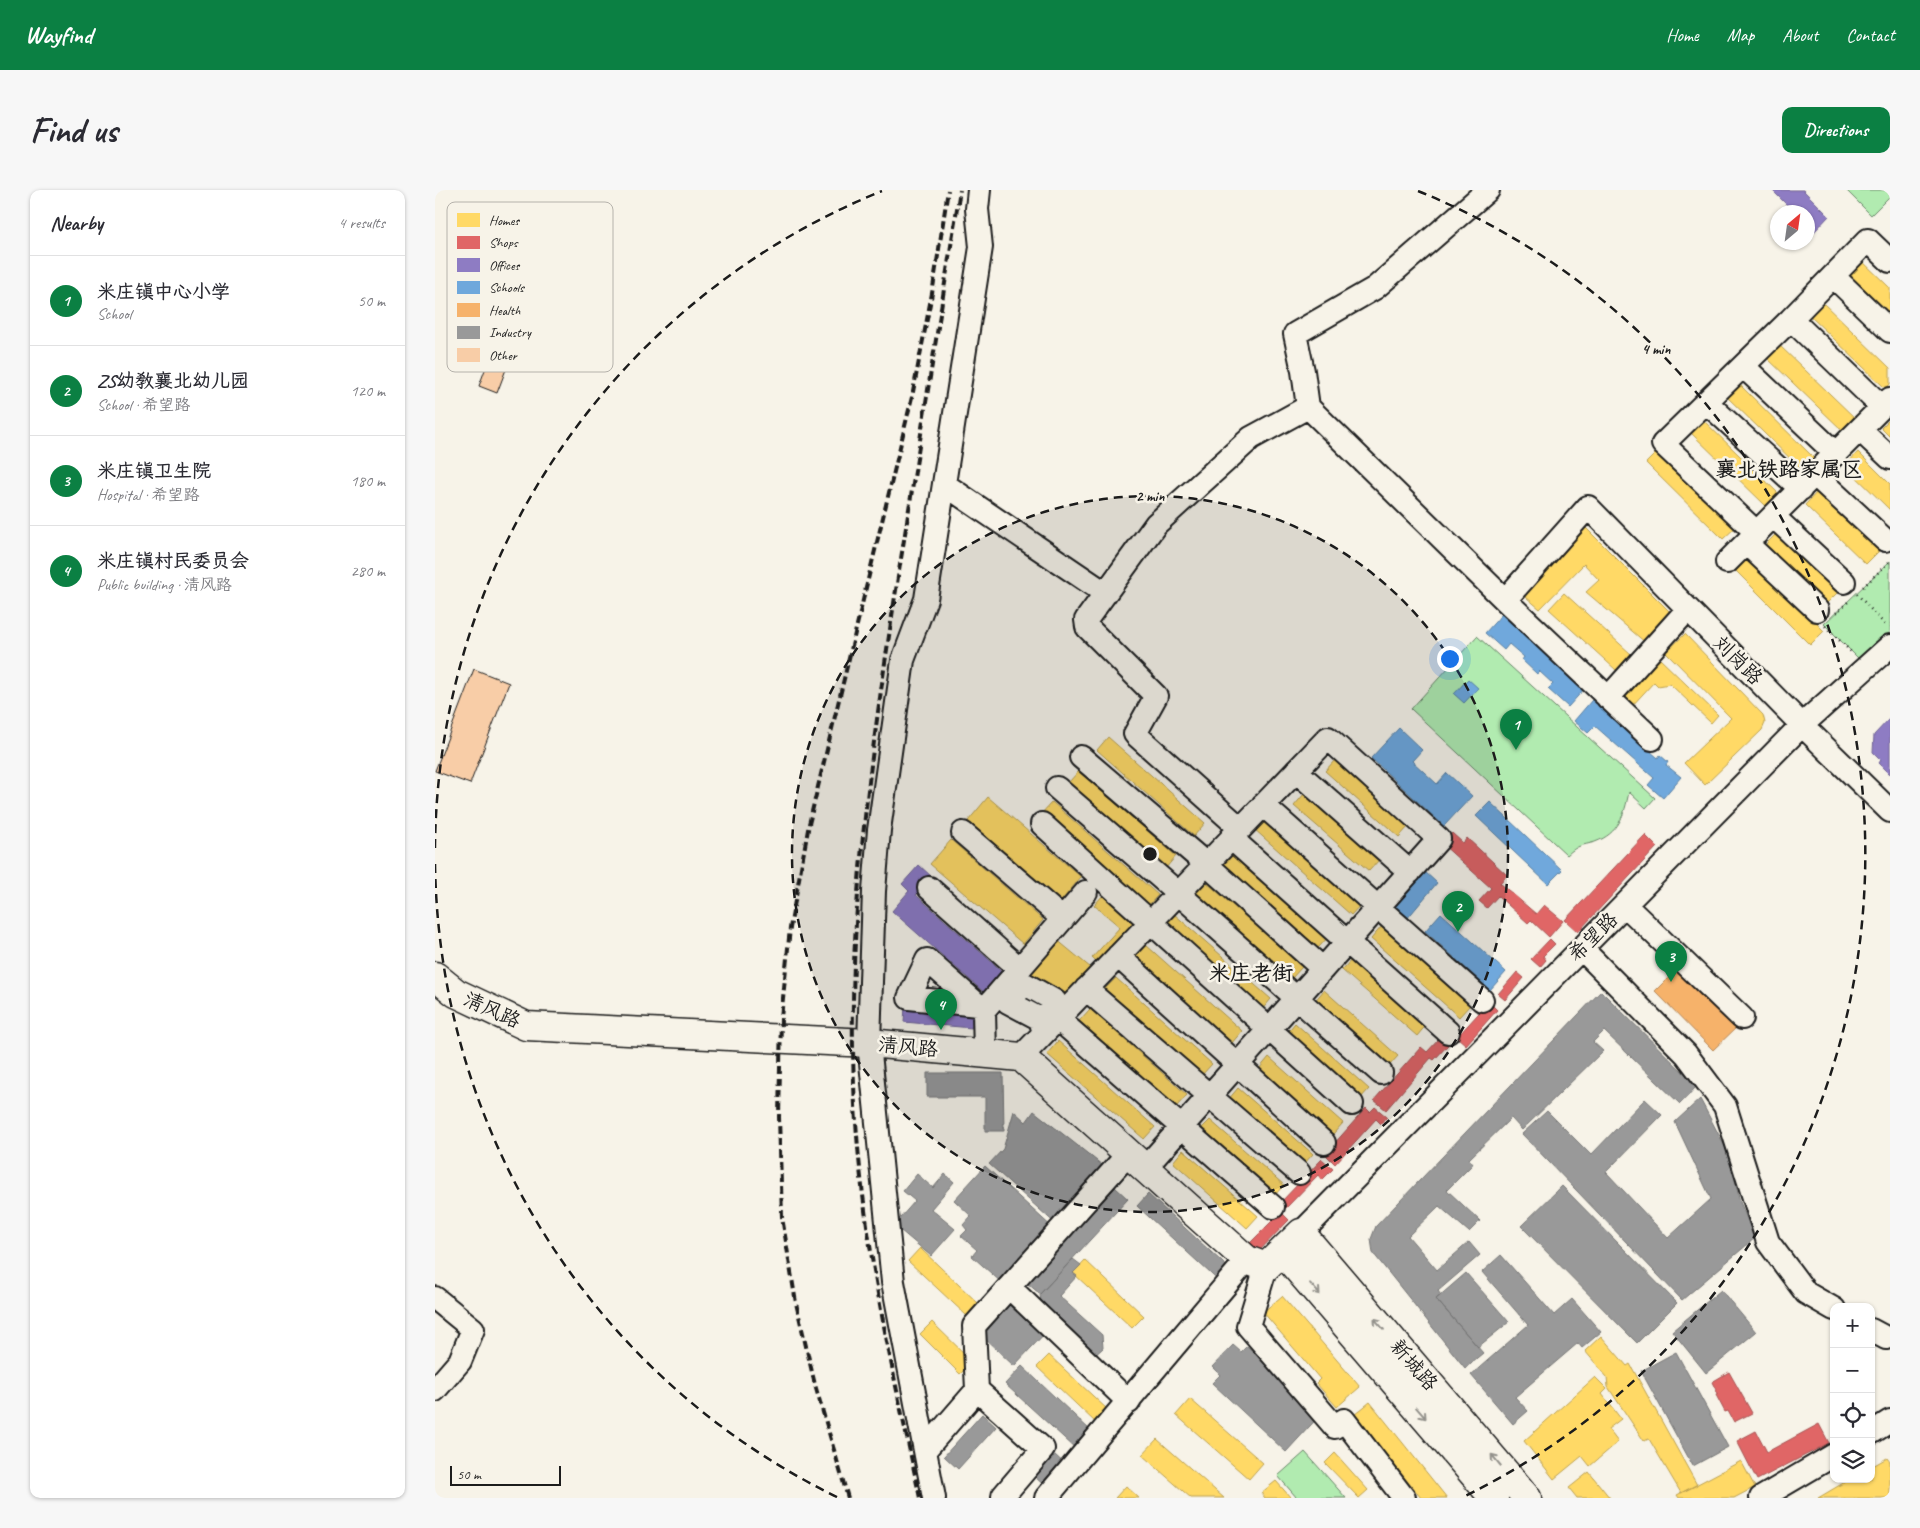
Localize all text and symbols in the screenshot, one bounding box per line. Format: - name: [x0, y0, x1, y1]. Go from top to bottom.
- text: Wayfind: [25, 20, 92, 50]
- text: Home: [1666, 24, 1699, 46]
- text: Map: [1727, 24, 1754, 46]
- text: About: [1782, 24, 1818, 46]
- text: Contact: [1846, 24, 1895, 46]
- button: Directions: [1782, 107, 1890, 153]
- text: Find us: [30, 108, 117, 153]
- legend: [447, 202, 613, 372]
- north arrow: [1770, 205, 1815, 250]
- text: Nearby: [50, 210, 103, 236]
- text: Homes: [489, 212, 520, 229]
- text: 4 results: [338, 213, 385, 233]
- text: Shops: [489, 234, 519, 251]
- text: Offices: [489, 257, 521, 274]
- text: Schools: [489, 279, 525, 296]
- text: 米庄镇中心小学: [97, 280, 230, 304]
- text: 1: [62, 291, 70, 311]
- text: 50 m: [358, 291, 385, 311]
- text: Health: [489, 302, 521, 319]
- text: School: [97, 304, 131, 324]
- text: Industry: [489, 324, 532, 341]
- text: 4 min: [1642, 340, 1671, 359]
- text: Other: [489, 347, 518, 364]
- text: ZS幼教襄北幼儿园: [97, 369, 249, 393]
- text: 2: [62, 381, 70, 401]
- text: 120 m: [351, 381, 385, 401]
- text: School · 希望路: [97, 395, 190, 415]
- district label: 襄北铁路家属区: [1716, 456, 1863, 482]
- text: 米庄镇卫生院: [97, 459, 211, 483]
- text: 3: [62, 471, 70, 491]
- text: 180 m: [351, 471, 385, 491]
- text: Hospital · 希望路: [97, 485, 199, 505]
- text: 2 min: [1136, 487, 1165, 506]
- text: 米庄镇村民委员会: [97, 549, 249, 573]
- text: 4: [62, 561, 70, 581]
- text: 280 m: [351, 561, 385, 581]
- text: Public building · 清风路: [97, 575, 232, 595]
- street label: 刘岗路: [1708, 630, 1769, 691]
- your location: [1437, 646, 1463, 672]
- pin: 1: [1500, 709, 1532, 750]
- centre of rings: [1141, 845, 1159, 863]
- pin: 2: [1442, 891, 1474, 932]
- street label: 希望路: [1563, 906, 1624, 967]
- pin: 3: [1655, 941, 1687, 982]
- district label: 米庄老街: [1209, 960, 1293, 986]
- street label: 清风路: [460, 986, 525, 1034]
- pin: 4: [925, 989, 957, 1030]
- street label: 清风路: [877, 1032, 940, 1062]
- one-way arrow: [1309, 1282, 1320, 1295]
- map controls: [1830, 1303, 1875, 1483]
- button: +: [1830, 1303, 1875, 1348]
- one-way arrow: [1374, 1318, 1385, 1331]
- street label: 新城路: [1385, 1334, 1444, 1397]
- button: −: [1830, 1348, 1875, 1393]
- button: locate: [1830, 1393, 1875, 1438]
- one-way arrow: [1415, 1406, 1426, 1419]
- button: layers: [1830, 1438, 1875, 1483]
- one-way arrow: [1491, 1454, 1502, 1467]
- scale bar: [450, 1463, 561, 1486]
- text: 50 m: [457, 1466, 481, 1483]

